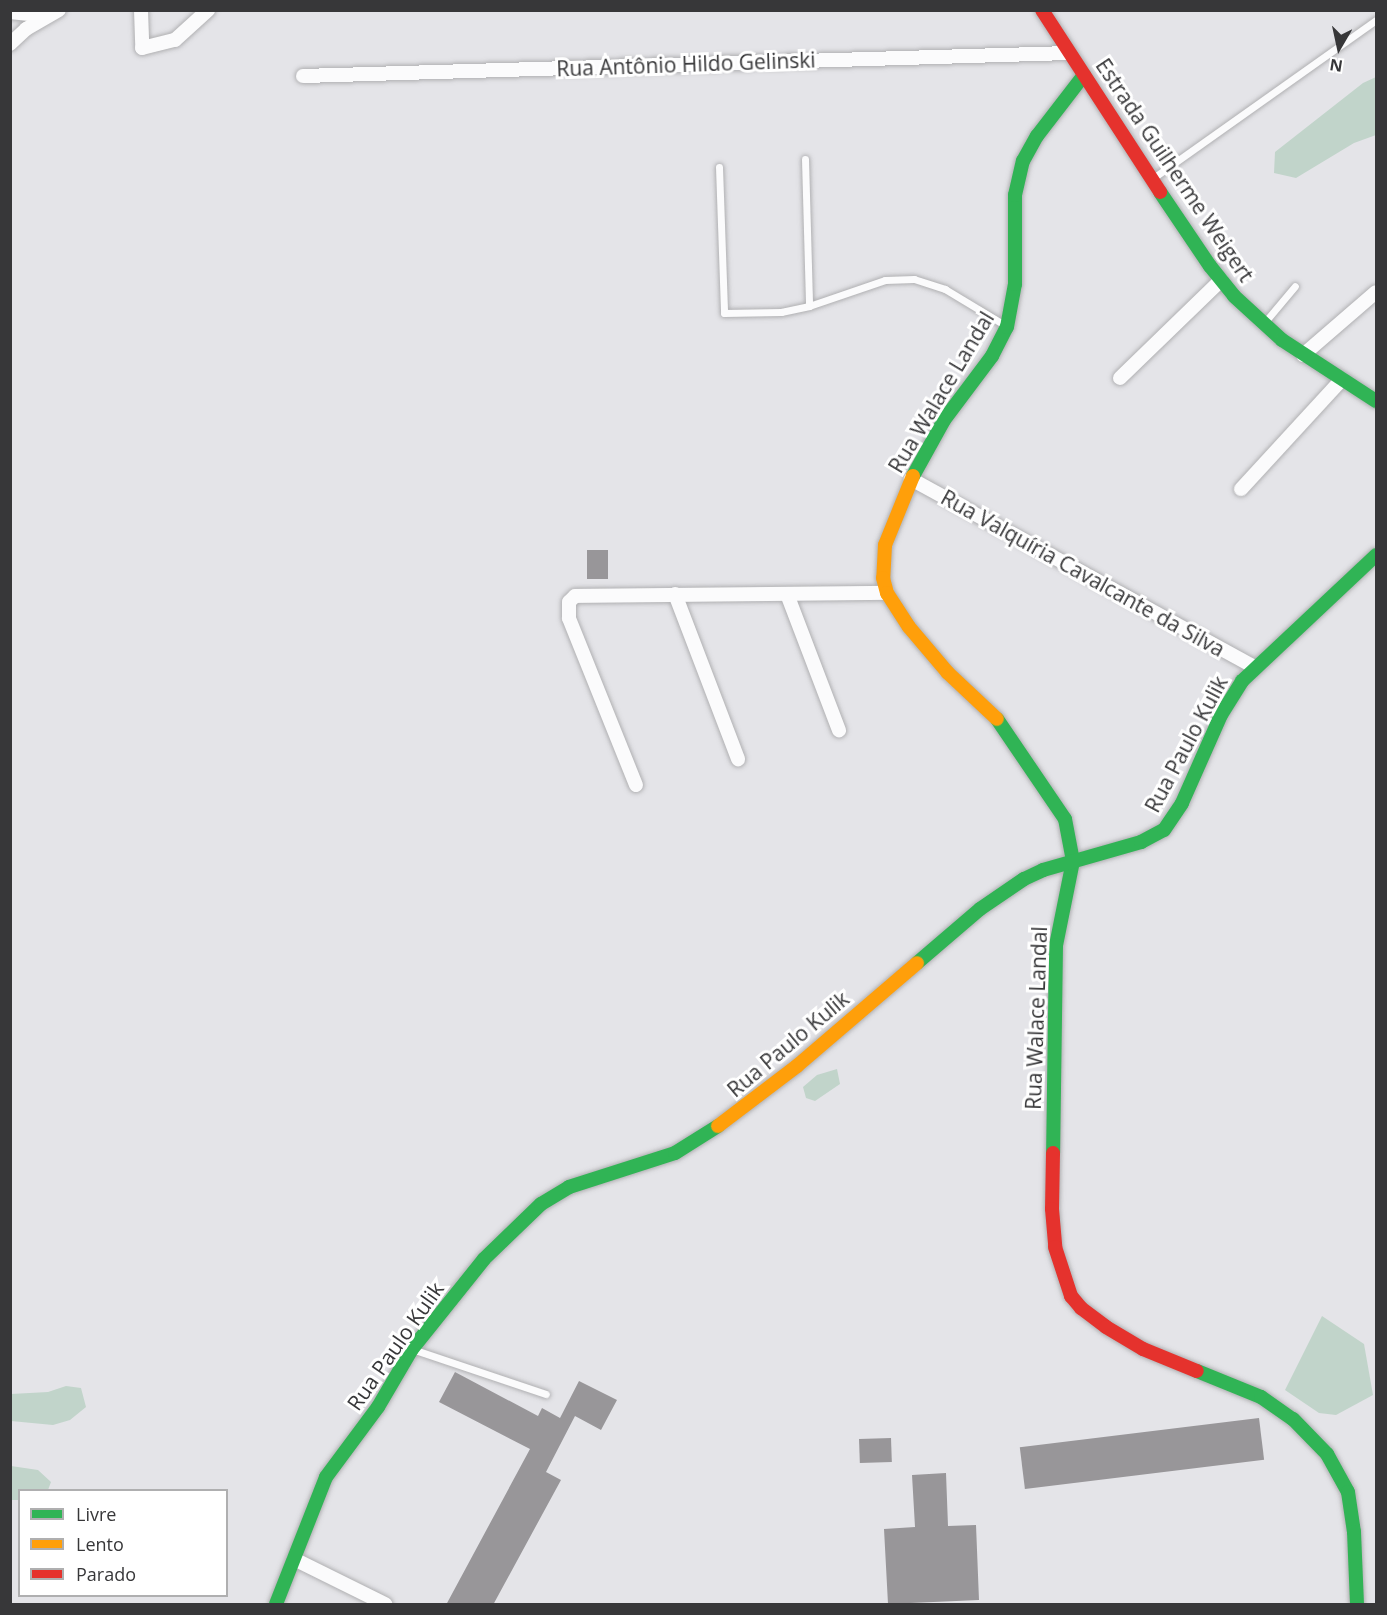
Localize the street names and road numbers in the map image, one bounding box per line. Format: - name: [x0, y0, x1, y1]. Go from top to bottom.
- street label: Rua Antônio Hildo Gelinski: [556, 47, 816, 81]
- street label: Estrada Guilherme Weigert: [1091, 54, 1259, 286]
- street label: Rua Walace Landal: [883, 307, 999, 477]
- street label: Rua Valquíria Cavalcante da Silva: [937, 484, 1229, 662]
- street label: Rua Paulo Kulik: [1139, 671, 1233, 817]
- street label: Rua Walace Landal: [1020, 926, 1052, 1110]
- street label: Rua Paulo Kulik: [722, 986, 854, 1102]
- street label: Rua Paulo Kulik: [341, 1277, 449, 1415]

